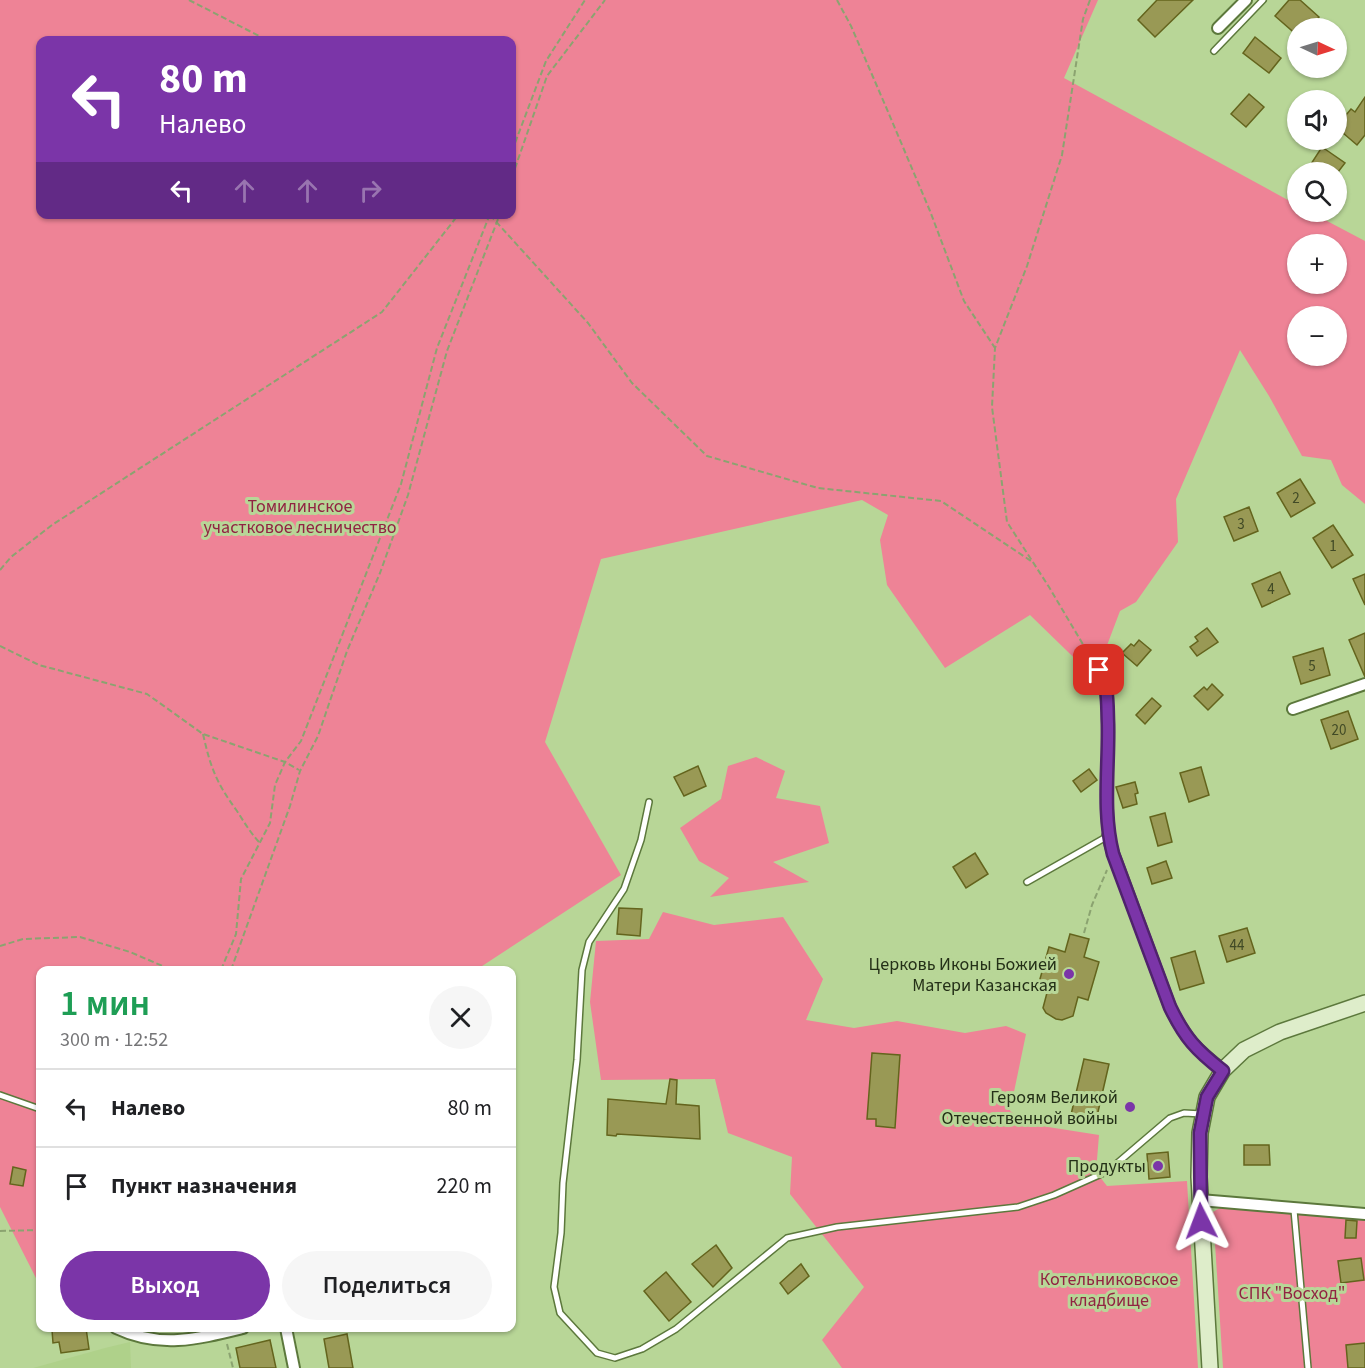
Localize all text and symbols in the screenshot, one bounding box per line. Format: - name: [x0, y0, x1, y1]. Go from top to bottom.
- north arrow: [1287, 18, 1347, 78]
- map controls: [1287, 18, 1347, 366]
- text: 80 m: [159, 49, 248, 109]
- icon: left: [60, 60, 138, 138]
- button: sound: [1287, 90, 1347, 150]
- text: Налево: [159, 105, 246, 144]
- button: search: [1287, 162, 1347, 222]
- icon: left: [165, 174, 198, 207]
- icon: ahead: [228, 174, 261, 207]
- icon: ahead: [291, 174, 324, 207]
- icon: right: [354, 174, 387, 207]
- button: +: [1287, 234, 1347, 294]
- button: −: [1287, 306, 1347, 366]
- house number: 2: [1292, 488, 1300, 509]
- park label: Томилинское участковое лесничество: [203, 494, 397, 540]
- house number: 3: [1237, 514, 1245, 535]
- house number: 1: [1329, 536, 1337, 557]
- house number: 4: [1267, 579, 1275, 600]
- pin: [1073, 644, 1124, 695]
- icon: arrive: [1082, 653, 1115, 686]
- house number: 5: [1308, 656, 1316, 677]
- house number: 20: [1332, 720, 1346, 741]
- house number: 44: [1230, 935, 1245, 956]
- place label: Церковь Иконы Божией Матери Казанская: [869, 952, 1057, 998]
- marker: Церковь Иконы Божией Матери Казанская: [1062, 967, 1076, 981]
- text: 1 мин: [60, 978, 150, 1029]
- button: close: [429, 986, 492, 1049]
- text: 300 m · 12:52: [60, 1026, 168, 1054]
- place label: Героям Великой Отечественной войны: [941, 1085, 1118, 1131]
- icon: left: [60, 1092, 93, 1125]
- text: Налево: [111, 1092, 185, 1124]
- text: 80 m: [447, 1092, 492, 1124]
- marker: Героям Великой Отечественной войны: [1123, 1100, 1137, 1114]
- place label: Продукты: [1068, 1154, 1146, 1179]
- marker: Продукты: [1151, 1159, 1165, 1173]
- icon: arrive: [60, 1170, 93, 1203]
- text: Пункт назначения: [111, 1170, 297, 1202]
- text: 220 m: [437, 1170, 492, 1202]
- position arrow: [1169, 1189, 1233, 1253]
- button: Выход: [60, 1251, 270, 1320]
- button: Поделиться: [282, 1251, 492, 1320]
- park label: Котельниковское кладбище: [1040, 1267, 1178, 1313]
- park label: СПК "Восход": [1239, 1281, 1345, 1306]

